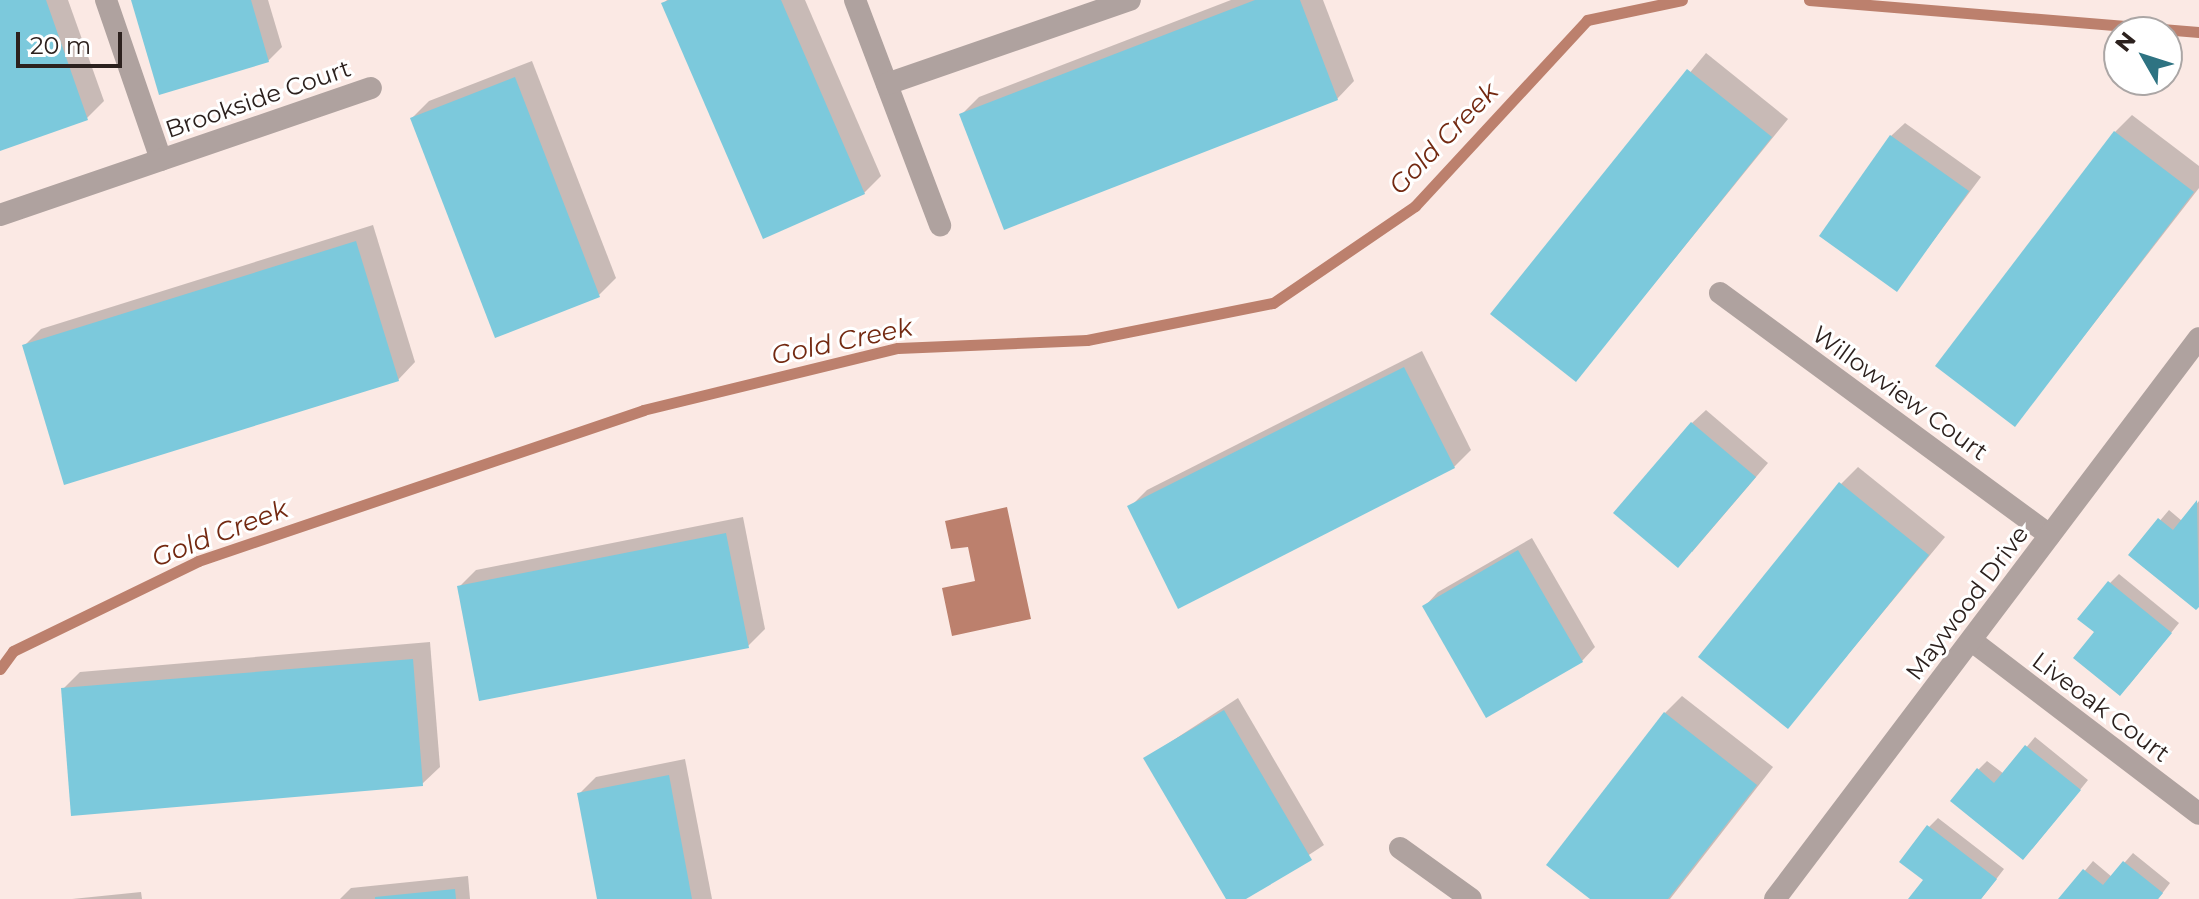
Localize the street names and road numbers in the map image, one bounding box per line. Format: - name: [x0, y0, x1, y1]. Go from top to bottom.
- street label: Brookside Court: [162, 54, 354, 144]
- street label: Willowview Court: [1807, 320, 1993, 466]
- street label: Maywood Drive: [1900, 520, 2034, 686]
- street label: Liveoak Court: [2026, 646, 2176, 768]

